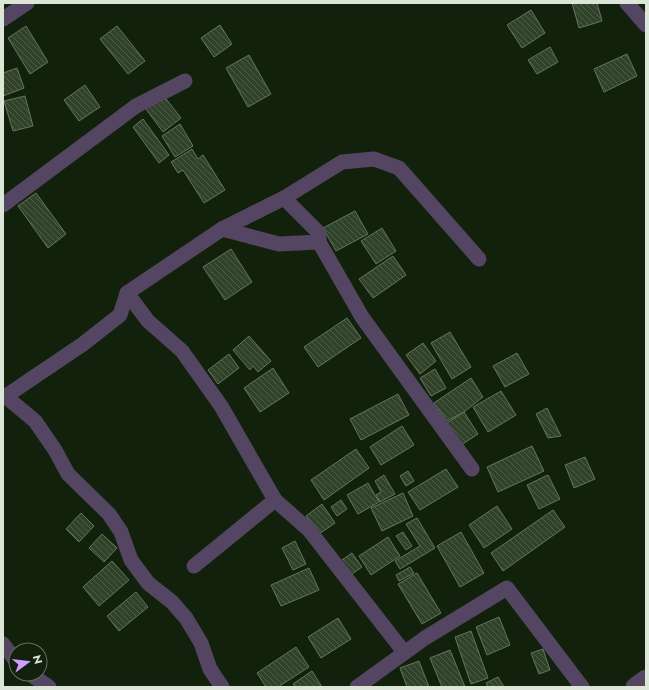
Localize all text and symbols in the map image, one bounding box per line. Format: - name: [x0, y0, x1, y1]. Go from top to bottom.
- north arrow: [8, 642, 48, 682]
- text: N: [29, 653, 47, 666]

